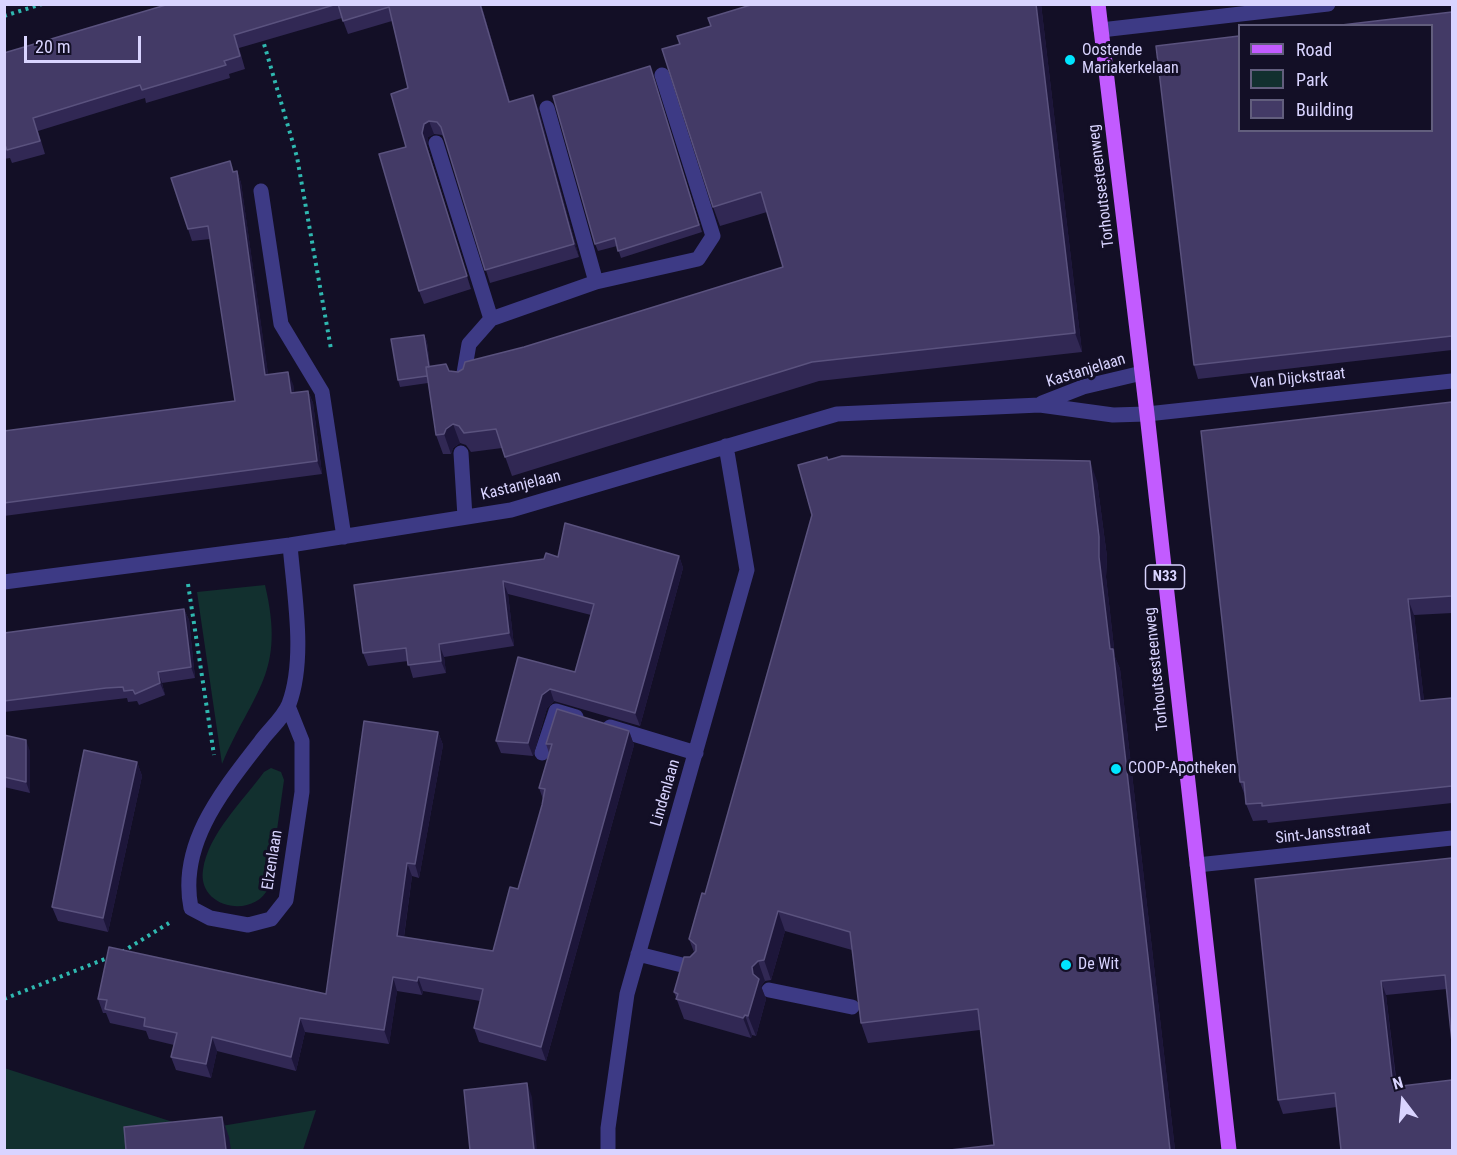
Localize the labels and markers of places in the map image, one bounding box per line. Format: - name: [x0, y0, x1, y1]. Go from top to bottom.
- place label: Oostende Mariakerkelaan: [1082, 41, 1179, 79]
- marker: Oostende Mariakerkelaan: [1063, 53, 1077, 67]
- place label: COOP-Apotheken: [1128, 759, 1237, 779]
- marker: COOP-Apotheken: [1109, 762, 1123, 776]
- place label: De Wit: [1078, 955, 1119, 975]
- marker: De Wit: [1059, 958, 1073, 972]

